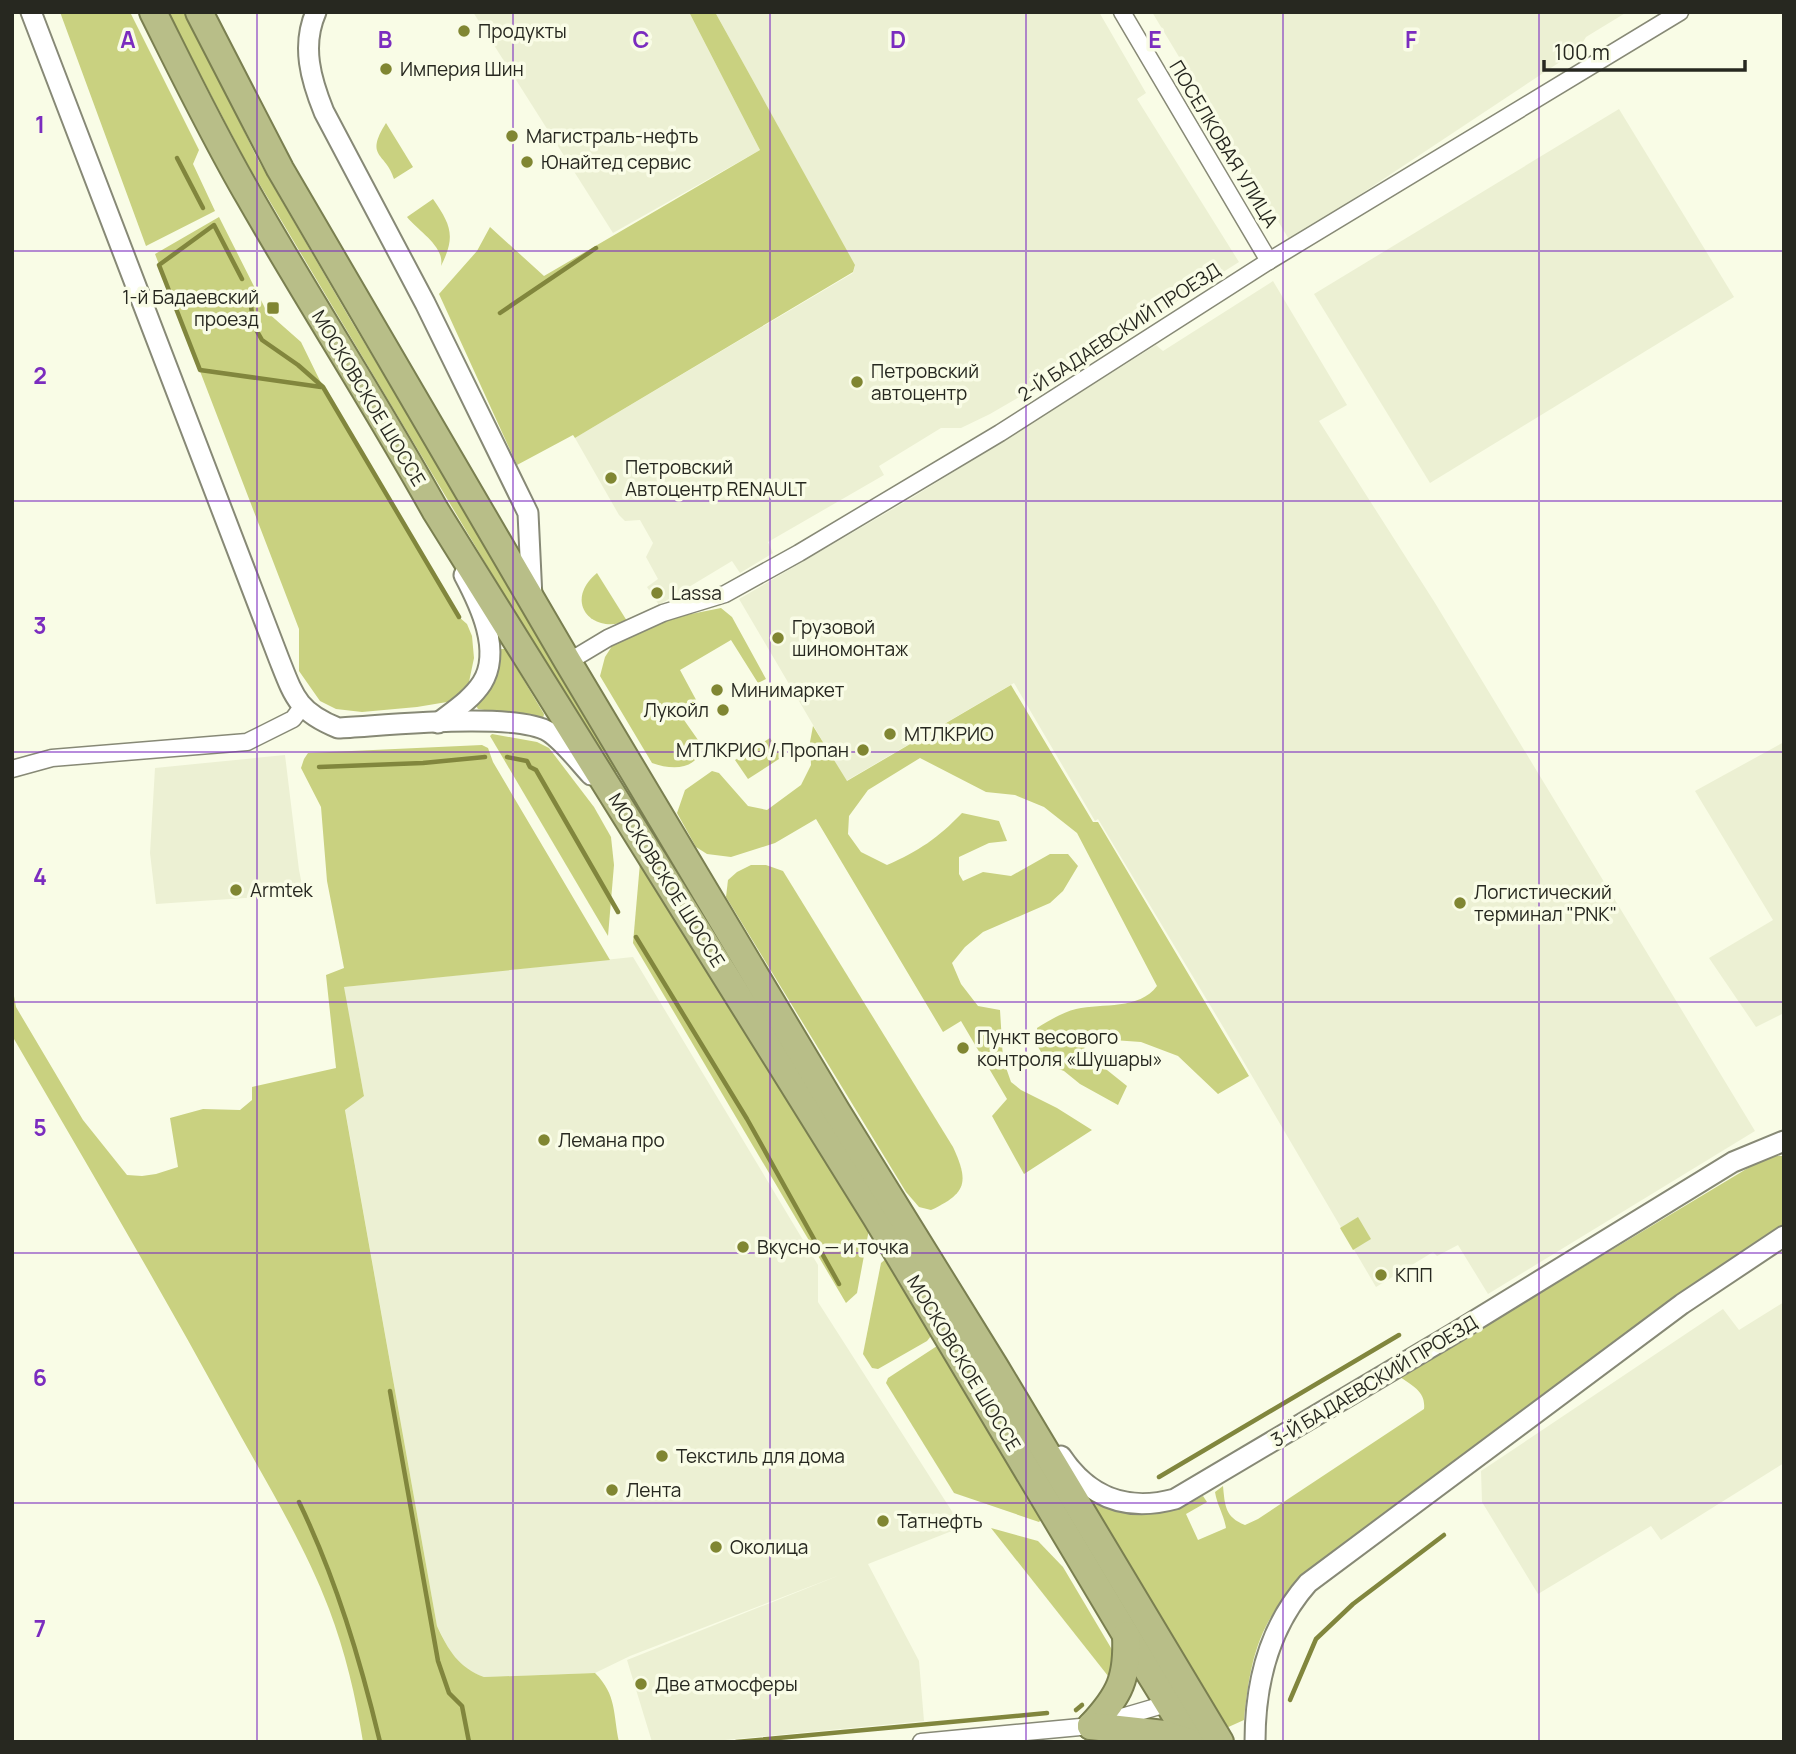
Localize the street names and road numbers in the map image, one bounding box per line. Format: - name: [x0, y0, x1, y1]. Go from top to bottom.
- street label: ПОСЕЛКОВАЯ УЛИЦА: [1164, 55, 1284, 233]
- street label: 2-Й БАДАЕВСКИЙ ПРОЕЗД: [1013, 257, 1225, 407]
- street label: МОСКОВСКОЕ ШОССЕ: [306, 305, 432, 491]
- street label: МОСКОВСКОЕ ШОССЕ: [603, 788, 731, 972]
- street label: МОСКОВСКОЕ ШОССЕ: [901, 1270, 1027, 1456]
- street label: 3-Й БАДАЕВСКИЙ ПРОЕЗД: [1266, 1309, 1482, 1453]

